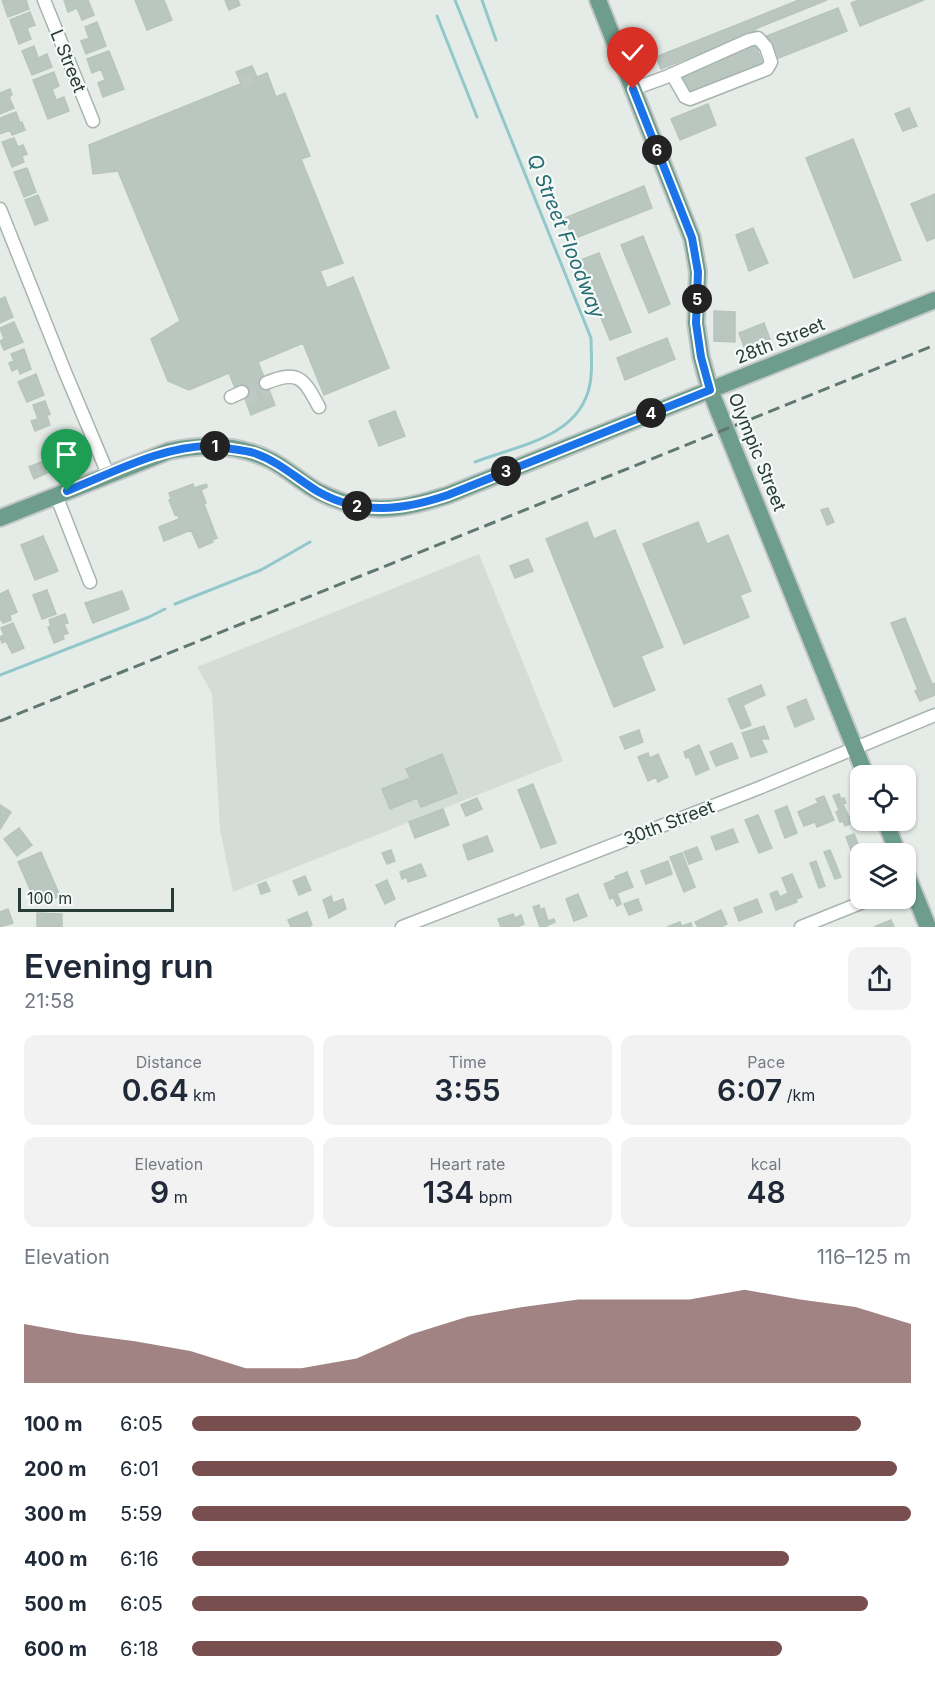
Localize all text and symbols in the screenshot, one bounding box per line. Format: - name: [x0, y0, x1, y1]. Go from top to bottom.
- street label: L Street: [46, 26, 91, 95]
- pin: [607, 27, 658, 89]
- icon: check: [616, 36, 649, 69]
- pin: 6: [642, 135, 672, 165]
- text: 6: [652, 140, 662, 160]
- water label: Q Street Floodway: [522, 150, 610, 322]
- pin: 5: [682, 284, 712, 314]
- text: 5: [692, 289, 702, 309]
- street label: 28th Street: [732, 313, 828, 368]
- street label: Olympic Street: [724, 390, 791, 514]
- pin: 4: [636, 398, 666, 428]
- text: 4: [646, 403, 656, 423]
- pin: [41, 429, 92, 491]
- pin: 1: [200, 431, 230, 461]
- text: 1: [212, 436, 218, 456]
- icon: arrive: [50, 438, 83, 471]
- pin: 3: [491, 456, 521, 486]
- text: 3: [501, 461, 511, 481]
- pin: 2: [342, 491, 372, 521]
- text: 2: [352, 496, 362, 516]
- map controls: [850, 765, 916, 909]
- button: locate: [850, 765, 916, 831]
- street label: 30th Street: [621, 796, 717, 849]
- button: layers: [850, 843, 916, 909]
- scale bar: [18, 885, 174, 912]
- text: 100 m: [27, 888, 72, 908]
- text: Evening run: [24, 946, 214, 986]
- button: share: [848, 947, 911, 1010]
- text: 21:58: [24, 989, 75, 1013]
- text: Distance: [136, 1052, 202, 1072]
- text: Time: [449, 1052, 486, 1072]
- text: Pace: [747, 1052, 785, 1072]
- text: 0.64: [122, 1072, 189, 1108]
- text: 3:55: [434, 1072, 501, 1108]
- text: 6:07: [717, 1072, 782, 1108]
- text: km: [189, 1085, 216, 1105]
- text: /km: [782, 1085, 815, 1105]
- text: Elevation: [135, 1154, 203, 1174]
- text: Heart rate: [430, 1154, 505, 1174]
- text: kcal: [751, 1154, 781, 1174]
- text: 9: [150, 1174, 169, 1210]
- text: 134: [423, 1174, 474, 1210]
- text: 48: [747, 1174, 786, 1210]
- text: m: [169, 1187, 188, 1207]
- text: bpm: [474, 1187, 512, 1207]
- text: Elevation: [24, 1245, 110, 1269]
- text: 116–125 m: [817, 1245, 911, 1269]
- text: 100 m: [24, 1412, 83, 1436]
- text: 6:05: [120, 1412, 163, 1436]
- text: 200 m: [24, 1457, 87, 1481]
- text: 6:01: [120, 1457, 159, 1481]
- text: 300 m: [24, 1502, 87, 1526]
- text: 5:59: [120, 1502, 162, 1526]
- text: 400 m: [24, 1547, 88, 1571]
- text: 6:16: [120, 1547, 159, 1571]
- text: 500 m: [24, 1592, 87, 1616]
- text: 6:05: [120, 1592, 163, 1616]
- text: 600 m: [24, 1637, 87, 1661]
- text: 6:18: [120, 1637, 159, 1661]

